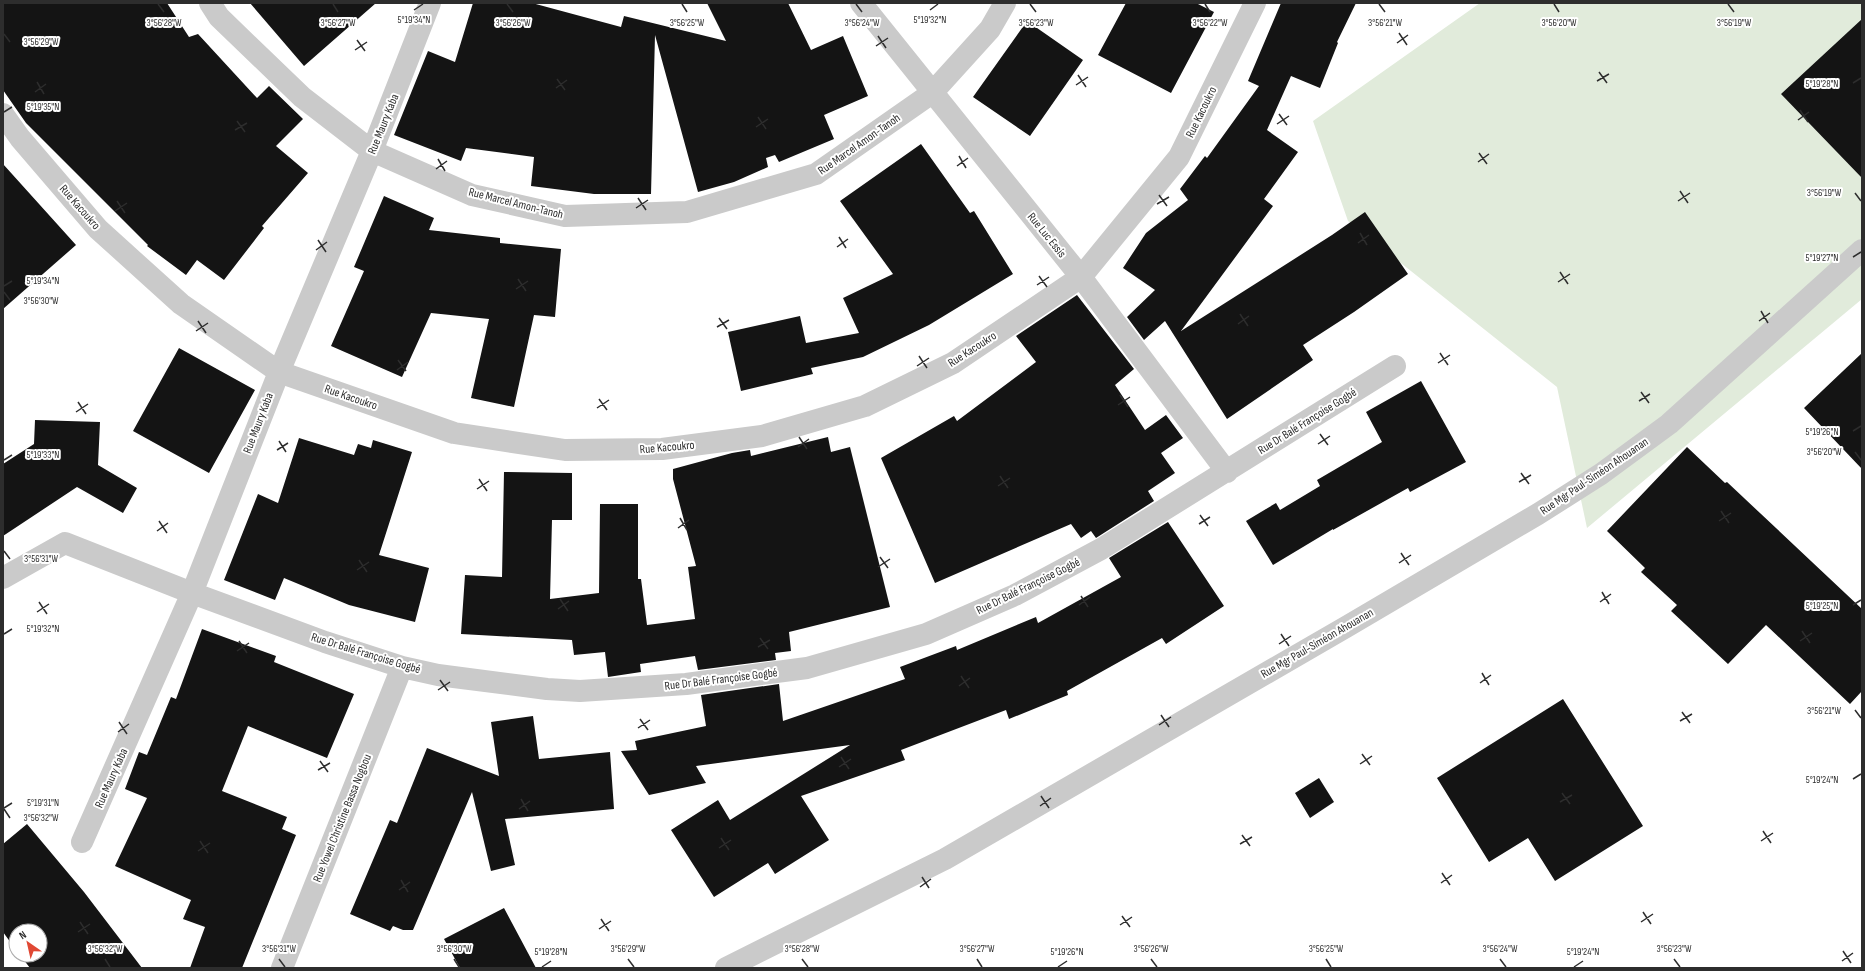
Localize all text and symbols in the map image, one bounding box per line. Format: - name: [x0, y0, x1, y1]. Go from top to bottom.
- text: 5°19'34"N: [398, 14, 430, 26]
- text: 5°19'32"N: [914, 14, 946, 26]
- text: 3°56'28"W: [147, 17, 182, 29]
- text: 3°56'27"W: [321, 17, 356, 29]
- text: 3°56'26"W: [495, 17, 531, 29]
- text: 3°56'25"W: [670, 17, 705, 29]
- text: 3°56'24"W: [845, 17, 880, 29]
- text: 3°56'23"W: [1019, 17, 1054, 29]
- text: 3°56'22"W: [1193, 17, 1228, 29]
- text: 3°56'21"W: [1368, 17, 1402, 29]
- text: 3°56'20"W: [1541, 17, 1577, 29]
- text: 3°56'19"W: [1717, 17, 1752, 29]
- text: 3°56'29"W: [23, 36, 59, 48]
- text: 5°19'28"N: [1806, 78, 1838, 90]
- street label: Rue Kacoukro: [1183, 84, 1220, 140]
- street label: Rue Maury Kaba: [365, 91, 402, 157]
- text: 5°19'35"N: [27, 101, 59, 113]
- street label: Rue Marcel Amon-Tanoh: [815, 110, 903, 178]
- street label: Rue Kacoukro: [56, 182, 103, 233]
- street label: Rue Marcel Amon-Tanoh: [467, 184, 565, 222]
- text: 3°56'19"W: [1807, 187, 1842, 199]
- street label: Rue Luc Essis: [1024, 210, 1069, 261]
- text: 5°19'27"N: [1806, 252, 1838, 264]
- text: 5°19'34"N: [27, 275, 59, 287]
- text: 3°56'30"W: [23, 295, 59, 307]
- street label: Rue Kacoukro: [945, 328, 999, 371]
- street label: Rue Kacoukro: [322, 381, 379, 413]
- street label: Rue Dr Balé Françoise Gogbé: [1255, 385, 1360, 458]
- street label: Rue Maury Kaba: [240, 390, 277, 456]
- text: 5°19'26"N: [1805, 426, 1839, 438]
- street label: Rue Mgr Paul-Siméon Ahouanan: [1537, 435, 1651, 518]
- street label: Rue Kacoukro: [639, 438, 695, 457]
- text: 3°56'20"W: [1806, 446, 1842, 458]
- text: 5°19'33"N: [27, 449, 59, 461]
- text: 3°56'31"W: [24, 553, 59, 565]
- street label: Rue Dr Balé Françoise Gogbé: [974, 555, 1083, 618]
- text: 5°19'25"N: [1806, 600, 1838, 612]
- street label: Rue Mgr Paul-Siméon Ahouanan: [1258, 605, 1376, 682]
- text: 5°19'32"N: [27, 623, 59, 635]
- street label: Rue Dr Balé Françoise Gogbé: [309, 630, 423, 677]
- street label: Rue Dr Balé Françoise Gogbé: [664, 665, 779, 694]
- text: 3°56'21"W: [1807, 705, 1841, 717]
- street label: Rue Maury Kaba: [92, 746, 131, 810]
- street label: Rue Yowel Christine Bassa Nogbou: [310, 752, 375, 884]
- text: 5°19'24"N: [1806, 774, 1838, 786]
- text: 5°19'31"N: [27, 797, 59, 809]
- text: 3°56'32"W: [24, 812, 59, 824]
- north arrow: [8, 923, 48, 963]
- text: N: [17, 928, 29, 942]
- text: 3°56'32"W: [88, 943, 123, 955]
- text: 3°56'31"W: [262, 943, 297, 955]
- text: 3°56'30"W: [436, 943, 472, 955]
- text: 3°56'29"W: [610, 943, 646, 955]
- text: 3°56'28"W: [785, 943, 820, 955]
- text: 3°56'27"W: [960, 943, 995, 955]
- text: 3°56'26"W: [1133, 943, 1169, 955]
- text: 3°56'25"W: [1309, 943, 1344, 955]
- text: 3°56'24"W: [1483, 943, 1518, 955]
- text: 3°56'23"W: [1657, 943, 1692, 955]
- text: 5°19'28"N: [535, 946, 567, 958]
- text: 5°19'26"N: [1050, 946, 1084, 958]
- text: 5°19'24"N: [1567, 946, 1599, 958]

